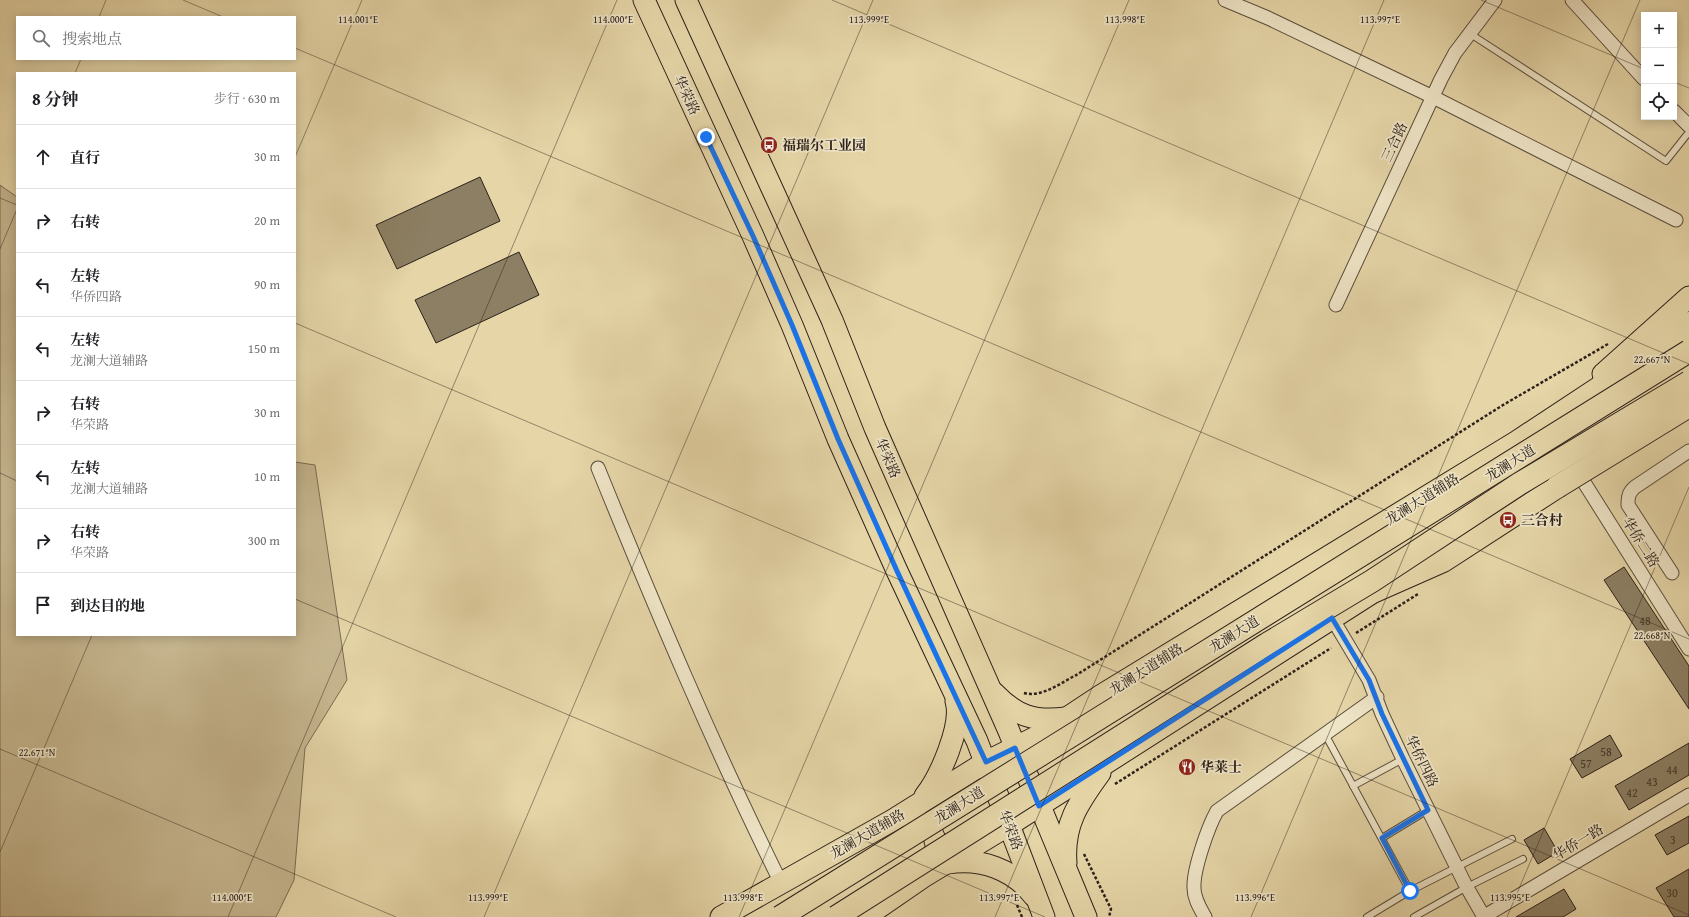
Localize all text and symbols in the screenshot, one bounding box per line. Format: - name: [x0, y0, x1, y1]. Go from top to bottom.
- text: 114.001°E: [338, 12, 378, 27]
- text: 114.000°E: [593, 12, 633, 27]
- text: 113.999°E: [849, 12, 889, 27]
- text: 113.998°E: [1105, 12, 1145, 27]
- text: 113.997°E: [1360, 12, 1400, 27]
- map controls: [1641, 12, 1677, 120]
- button: +: [1641, 12, 1677, 48]
- search box: [16, 16, 296, 60]
- icon: search: [30, 27, 52, 49]
- text: 搜索地点: [62, 28, 122, 49]
- button: −: [1641, 48, 1677, 84]
- street label: 华荣路: [669, 72, 705, 118]
- button: locate: [1641, 84, 1677, 120]
- text: 8 分钟: [32, 86, 79, 111]
- text: 步行 · 630 m: [214, 89, 280, 108]
- street label: 三合路: [1376, 119, 1412, 165]
- route end: [697, 128, 715, 146]
- bus stop icon: 福瑞尔工业园: [759, 135, 779, 155]
- place label: 福瑞尔工业园: [782, 135, 866, 155]
- icon: ahead: [32, 146, 54, 168]
- text: 直行: [70, 147, 100, 168]
- text: 30 m: [254, 147, 280, 166]
- icon: right: [32, 210, 54, 232]
- text: 右转: [70, 211, 100, 232]
- text: 20 m: [254, 211, 280, 230]
- text: 左转: [70, 265, 100, 286]
- icon: left: [32, 274, 54, 296]
- text: 90 m: [254, 275, 280, 294]
- text: 华侨四路: [70, 287, 122, 306]
- text: 左转: [70, 329, 100, 350]
- icon: left: [32, 338, 54, 360]
- text: 150 m: [248, 339, 280, 358]
- text: 龙澜大道辅路: [70, 351, 148, 370]
- text: 22.667°N: [1634, 352, 1671, 367]
- text: 右转: [70, 393, 100, 414]
- icon: right: [32, 402, 54, 424]
- text: 30 m: [254, 403, 280, 422]
- text: 华荣路: [70, 415, 109, 434]
- street label: 华荣路: [870, 435, 906, 481]
- street label: 龙澜大道: [1481, 440, 1539, 486]
- text: 左转: [70, 457, 100, 478]
- icon: left: [32, 466, 54, 488]
- text: 10 m: [254, 467, 280, 486]
- street label: 龙澜大道辅路: [1381, 468, 1463, 530]
- text: 龙澜大道辅路: [70, 479, 148, 498]
- bus stop icon: 三合村: [1498, 510, 1518, 530]
- place label: 三合村: [1521, 510, 1563, 530]
- street label: 华侨二路: [1618, 513, 1664, 571]
- text: 右转: [70, 521, 100, 542]
- icon: right: [32, 530, 54, 552]
- text: 300 m: [248, 531, 280, 550]
- text: 华荣路: [70, 543, 109, 562]
- icon: arrive: [32, 594, 54, 616]
- text: 到达目的地: [70, 595, 145, 616]
- street label: 龙澜大道: [1205, 611, 1263, 657]
- house number: 48: [1639, 612, 1651, 629]
- text: 22.668°N: [1634, 628, 1671, 643]
- street label: 龙澜大道辅路: [1105, 638, 1187, 700]
- street label: 华侨四路: [1401, 731, 1443, 791]
- house number: 58: [1600, 743, 1612, 760]
- text: 22.671°N: [19, 745, 56, 760]
- house number: 57: [1580, 755, 1592, 772]
- restaurant icon: 华莱士: [1177, 757, 1197, 777]
- place label: 华莱士: [1200, 757, 1242, 777]
- house number: 44: [1666, 761, 1678, 778]
- house number: 43: [1646, 773, 1658, 790]
- street label: 龙澜大道: [930, 782, 988, 828]
- house number: 42: [1626, 784, 1638, 801]
- street label: 龙澜大道辅路: [826, 804, 908, 864]
- street label: 华荣路: [994, 807, 1028, 853]
- street label: 华侨一路: [1549, 819, 1607, 865]
- house number: 3: [1670, 831, 1676, 848]
- route start: [1401, 882, 1419, 900]
- house number: 30: [1666, 884, 1678, 901]
- text: 114.000°E: [212, 890, 252, 905]
- text: 113.999°E: [468, 890, 508, 905]
- text: 113.998°E: [723, 890, 763, 905]
- text: 113.997°E: [979, 890, 1019, 905]
- text: 113.996°E: [1235, 890, 1275, 905]
- text: 113.995°E: [1490, 890, 1530, 905]

